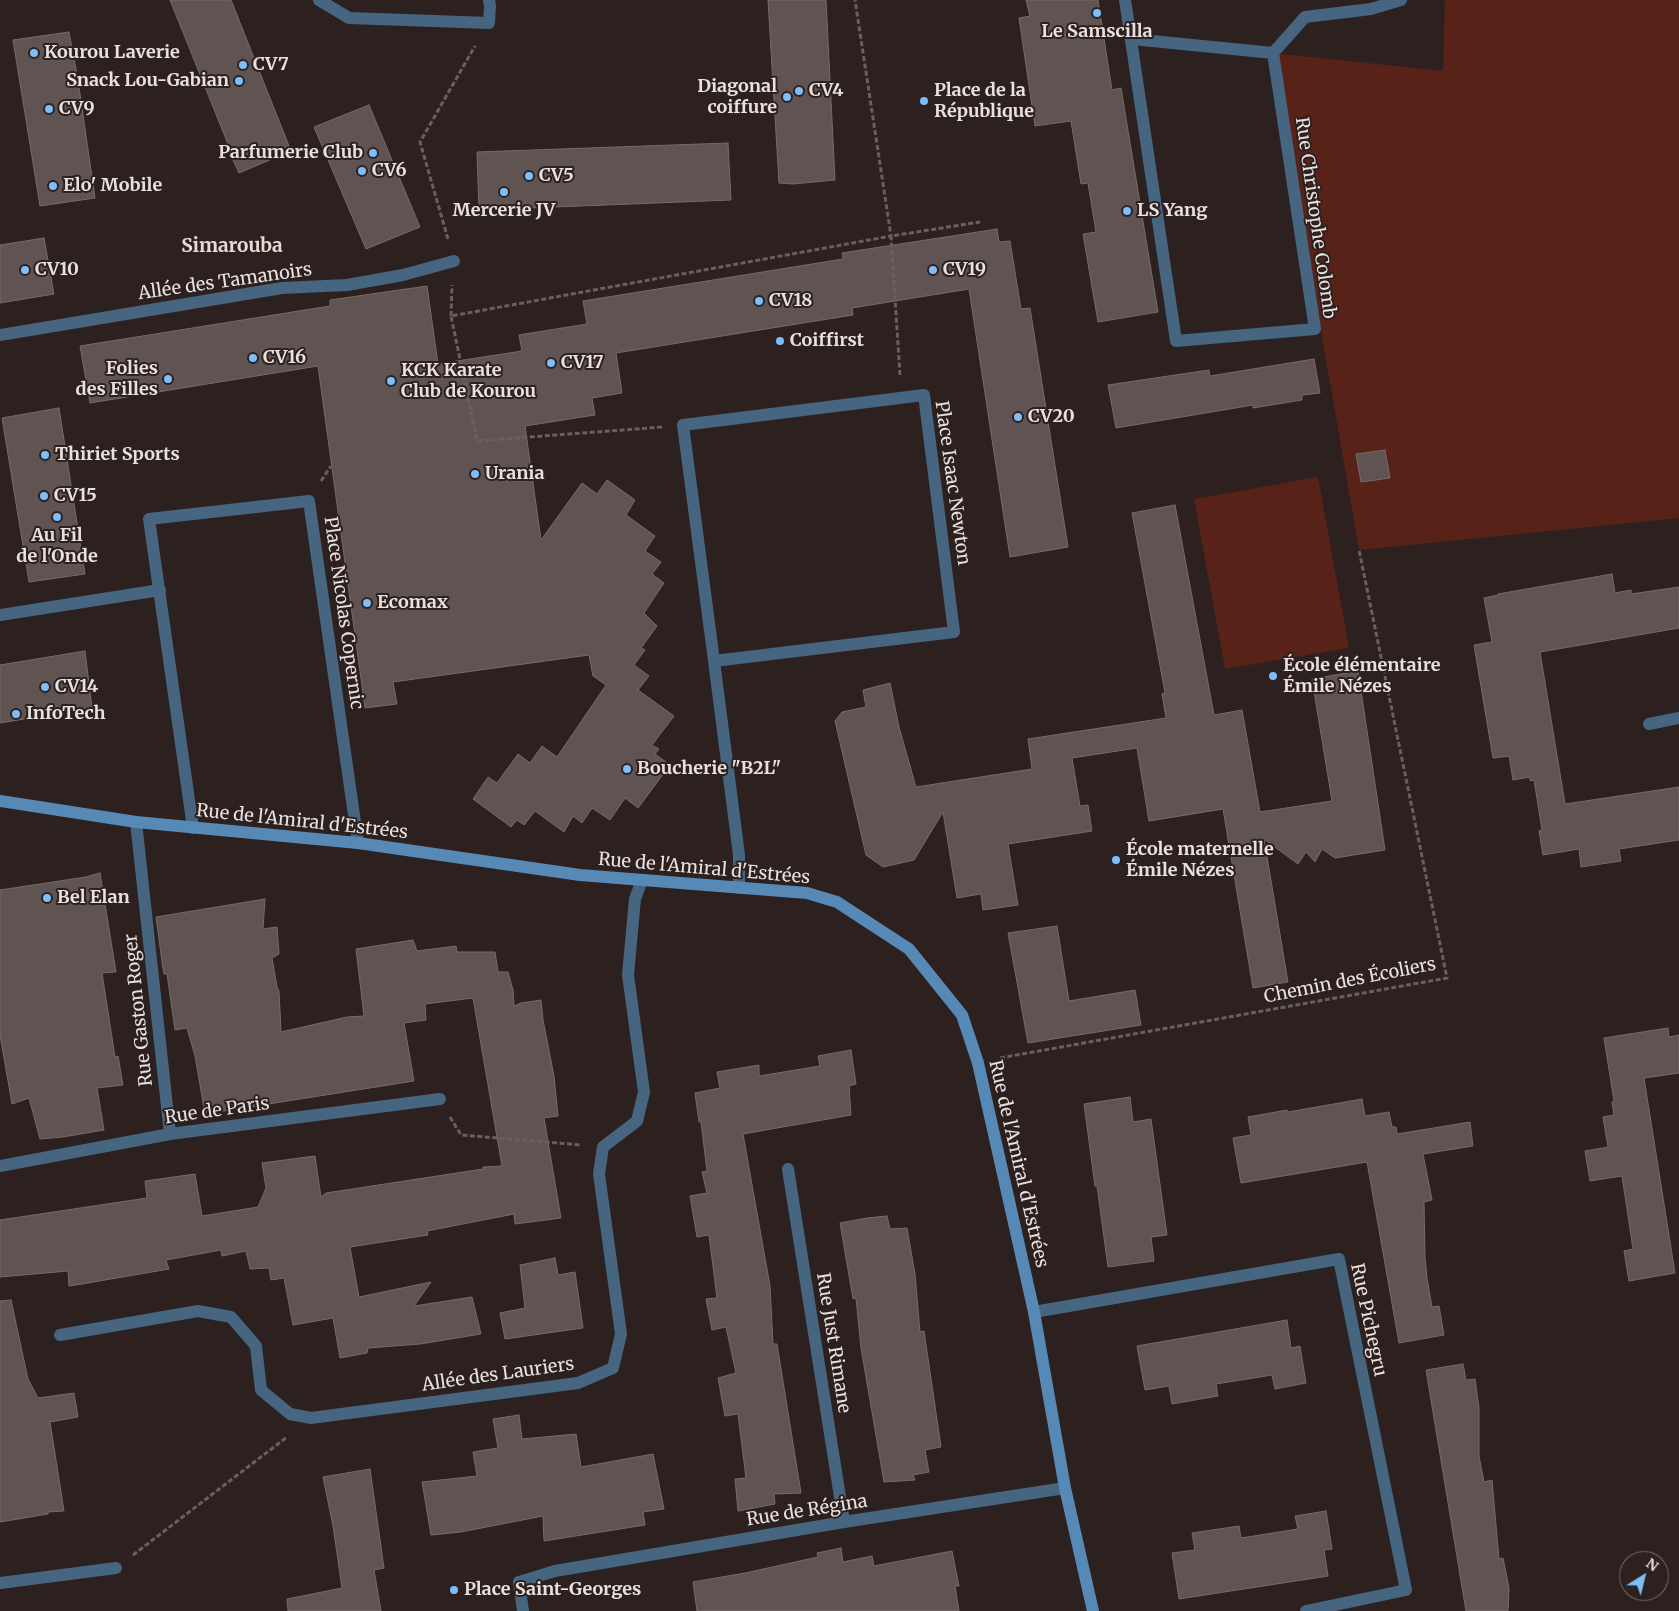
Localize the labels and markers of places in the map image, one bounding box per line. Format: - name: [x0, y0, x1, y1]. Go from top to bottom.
- marker: Le Samscilla: [1091, 7, 1103, 19]
- place label: Le Samscilla: [1041, 21, 1153, 43]
- place label: Kourou Laverie: [44, 42, 180, 64]
- marker: Kourou Laverie: [28, 47, 40, 59]
- place label: CV7: [253, 54, 289, 76]
- marker: CV7: [237, 59, 249, 71]
- place label: Snack Lou-Gabian: [66, 70, 229, 92]
- marker: Snack Lou-Gabian: [233, 75, 245, 87]
- place label: Diagonal coiffure: [697, 76, 777, 118]
- place label: CV4: [809, 80, 843, 102]
- place label: Place de la République: [934, 80, 1034, 122]
- marker: CV4: [793, 85, 805, 97]
- marker: Diagonal coiffure: [781, 91, 793, 103]
- marker: Place de la République: [918, 95, 930, 107]
- place label: CV9: [59, 98, 95, 120]
- marker: CV9: [43, 103, 55, 115]
- place label: Parfumerie Club: [218, 142, 363, 164]
- marker: Parfumerie Club: [367, 147, 379, 159]
- place label: CV6: [372, 160, 407, 182]
- marker: CV6: [356, 165, 368, 177]
- place label: CV5: [539, 165, 574, 187]
- marker: CV5: [523, 170, 535, 182]
- place label: Elo' Mobile: [63, 175, 162, 197]
- marker: Elo' Mobile: [47, 180, 59, 192]
- marker: Mercerie JV: [498, 186, 510, 198]
- place label: Mercerie JV: [453, 200, 555, 222]
- place label: LS Yang: [1137, 200, 1207, 222]
- marker: LS Yang: [1121, 205, 1133, 217]
- place label: CV10: [35, 259, 79, 281]
- place label: CV19: [943, 259, 986, 281]
- marker: CV10: [19, 264, 31, 276]
- marker: CV19: [927, 264, 939, 276]
- place label: CV18: [769, 290, 812, 312]
- marker: CV18: [753, 295, 765, 307]
- place label: Coiffirst: [790, 330, 864, 352]
- marker: Coiffirst: [774, 335, 786, 347]
- place label: CV16: [263, 347, 306, 369]
- marker: CV16: [247, 352, 259, 364]
- place label: CV17: [561, 352, 604, 374]
- marker: CV17: [545, 357, 557, 369]
- place label: Folies des Filles: [76, 358, 158, 400]
- place label: KCK Karate Club de Kourou: [401, 360, 536, 402]
- marker: Folies des Filles: [162, 373, 174, 385]
- marker: KCK Karate Club de Kourou: [385, 375, 397, 387]
- place label: CV20: [1028, 406, 1075, 428]
- marker: CV20: [1012, 411, 1024, 423]
- place label: Thiriet Sports: [55, 444, 180, 466]
- marker: Thiriet Sports: [39, 449, 51, 461]
- place label: Urania: [485, 463, 545, 485]
- marker: Urania: [469, 468, 481, 480]
- place label: CV15: [54, 485, 97, 507]
- marker: CV15: [38, 490, 50, 502]
- marker: Au Fil de l'Onde: [51, 511, 63, 523]
- place label: Au Fil de l'Onde: [16, 525, 98, 568]
- place label: Ecomax: [377, 592, 448, 614]
- marker: Ecomax: [361, 597, 373, 609]
- place label: École élémentaire Émile Nézes: [1283, 655, 1441, 698]
- marker: École élémentaire Émile Nézes: [1267, 670, 1279, 682]
- place label: CV14: [55, 676, 98, 698]
- marker: CV14: [39, 681, 51, 693]
- place label: InfoTech: [26, 703, 105, 725]
- marker: InfoTech: [10, 708, 22, 720]
- place label: Boucherie "B2L": [637, 758, 781, 780]
- marker: Boucherie "B2L": [621, 763, 633, 775]
- place label: École maternelle Émile Nézes: [1126, 839, 1274, 882]
- marker: École maternelle Émile Nézes: [1110, 854, 1122, 866]
- place label: Bel Elan: [57, 887, 130, 909]
- marker: Bel Elan: [41, 892, 53, 904]
- place label: Place Saint-Georges: [464, 1579, 641, 1601]
- marker: Place Saint-Georges: [448, 1584, 460, 1596]

